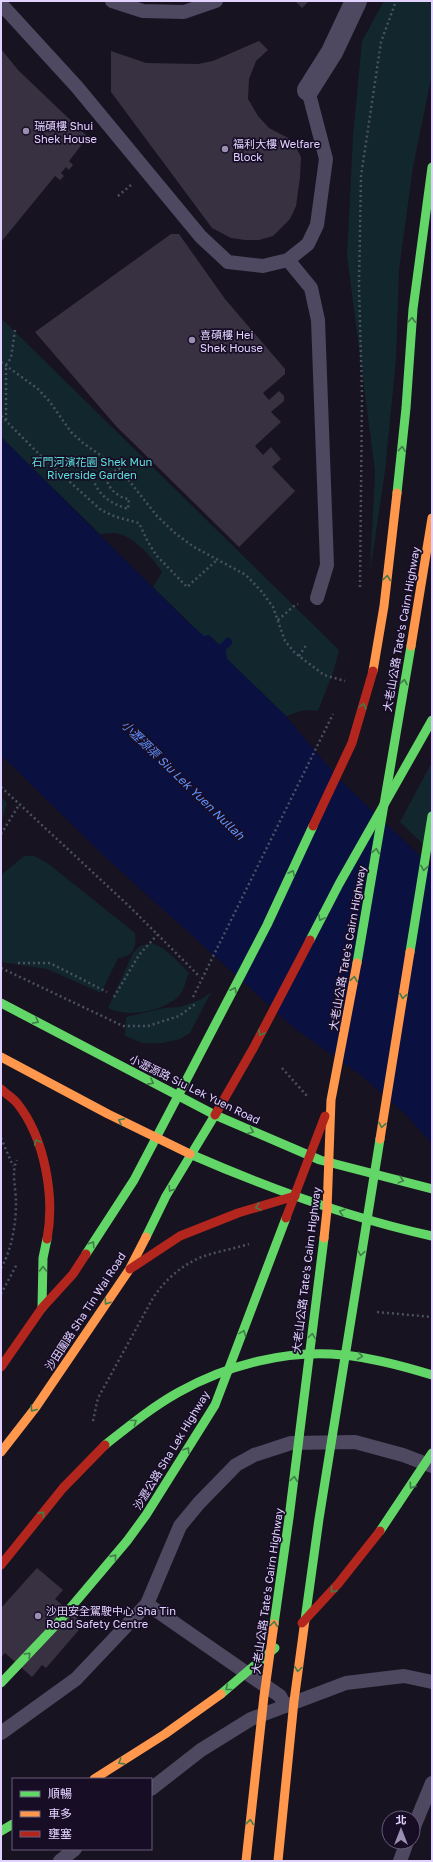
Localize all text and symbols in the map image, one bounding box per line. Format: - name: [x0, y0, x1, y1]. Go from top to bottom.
- place label: 瑞碩樓 Shui Shek House: [34, 119, 97, 145]
- marker: 瑞碩樓 Shui Shek House: [21, 126, 31, 136]
- place label: 福利大樓 Welfare Block: [233, 137, 320, 163]
- marker: 福利大樓 Welfare Block: [220, 144, 230, 154]
- one-way arrow: [408, 317, 417, 323]
- place label: 喜碩樓 Hei Shek House: [200, 328, 263, 354]
- marker: 喜碩樓 Hei Shek House: [187, 335, 197, 345]
- one-way arrow: [397, 446, 406, 452]
- park label: 石門河濱花園 Shek Mun Riverside Garden: [32, 455, 152, 481]
- street label: 大老山公路 Tate's Cairn Highway: [380, 545, 422, 713]
- one-way arrow: [383, 575, 392, 581]
- one-way arrow: [399, 678, 408, 685]
- one-way arrow: [358, 703, 367, 710]
- water label: 小瀝源渠 Siu Lek Yuen Nullah: [118, 717, 248, 843]
- one-way arrow: [371, 848, 380, 854]
- street label: 大老山公路 Tate's Cairn Highway: [326, 864, 368, 1032]
- one-way arrow: [420, 865, 428, 871]
- one-way arrow: [287, 870, 295, 877]
- one-way arrow: [318, 914, 326, 921]
- one-way arrow: [349, 976, 358, 982]
- one-way arrow: [229, 986, 237, 994]
- one-way arrow: [399, 993, 408, 999]
- one-way arrow: [31, 1016, 39, 1024]
- one-way arrow: [258, 1029, 266, 1037]
- street label: 小瀝源路 Siu Lek Yuen Road: [128, 1052, 262, 1126]
- one-way arrow: [146, 1077, 154, 1084]
- one-way arrow: [118, 1118, 125, 1126]
- one-way arrow: [378, 1121, 387, 1128]
- one-way arrow: [248, 1126, 255, 1134]
- one-way arrow: [34, 1138, 42, 1146]
- one-way arrow: [397, 1175, 404, 1184]
- one-way arrow: [168, 1185, 175, 1192]
- street label: 大老山公路 Tate's Cairn Highway: [289, 1186, 323, 1354]
- one-way arrow: [254, 1202, 261, 1211]
- one-way arrow: [339, 1208, 346, 1216]
- one-way arrow: [87, 1242, 94, 1249]
- street label: 沙田圍路 Sha Tin Wai Road: [42, 1250, 128, 1372]
- one-way arrow: [358, 1250, 366, 1256]
- one-way arrow: [39, 1266, 47, 1272]
- one-way arrow: [104, 1298, 112, 1305]
- one-way arrow: [238, 1329, 246, 1336]
- one-way arrow: [307, 1333, 316, 1339]
- one-way arrow: [357, 1351, 363, 1360]
- street label: 沙瀝公路 Sha Lek Highway: [130, 1388, 212, 1512]
- one-way arrow: [31, 1405, 38, 1412]
- one-way arrow: [130, 1419, 137, 1427]
- one-way arrow: [182, 1447, 189, 1454]
- one-way arrow: [289, 1476, 298, 1482]
- one-way arrow: [409, 1482, 416, 1489]
- street label: 大老山公路 Tate's Cairn Highway: [249, 1507, 285, 1675]
- one-way arrow: [38, 1511, 45, 1518]
- one-way arrow: [109, 1555, 116, 1562]
- one-way arrow: [331, 1585, 338, 1593]
- place label: 沙田安全駕駛中心 Sha Tin Road Safety Centre: [46, 1604, 176, 1630]
- marker: 沙田安全駕駛中心 Sha Tin Road Safety Centre: [33, 1611, 43, 1621]
- one-way arrow: [269, 1621, 278, 1627]
- one-way arrow: [24, 1652, 31, 1660]
- one-way arrow: [294, 1666, 303, 1672]
- one-way arrow: [225, 1683, 232, 1690]
- one-way arrow: [118, 1757, 125, 1764]
- legend: [12, 1778, 152, 1850]
- text: 順暢: [48, 1786, 72, 1801]
- text: 車多: [48, 1806, 72, 1821]
- north arrow: [381, 1810, 421, 1850]
- text: 北: [396, 1813, 407, 1826]
- one-way arrow: [245, 1819, 254, 1825]
- text: 壅塞: [48, 1826, 72, 1841]

